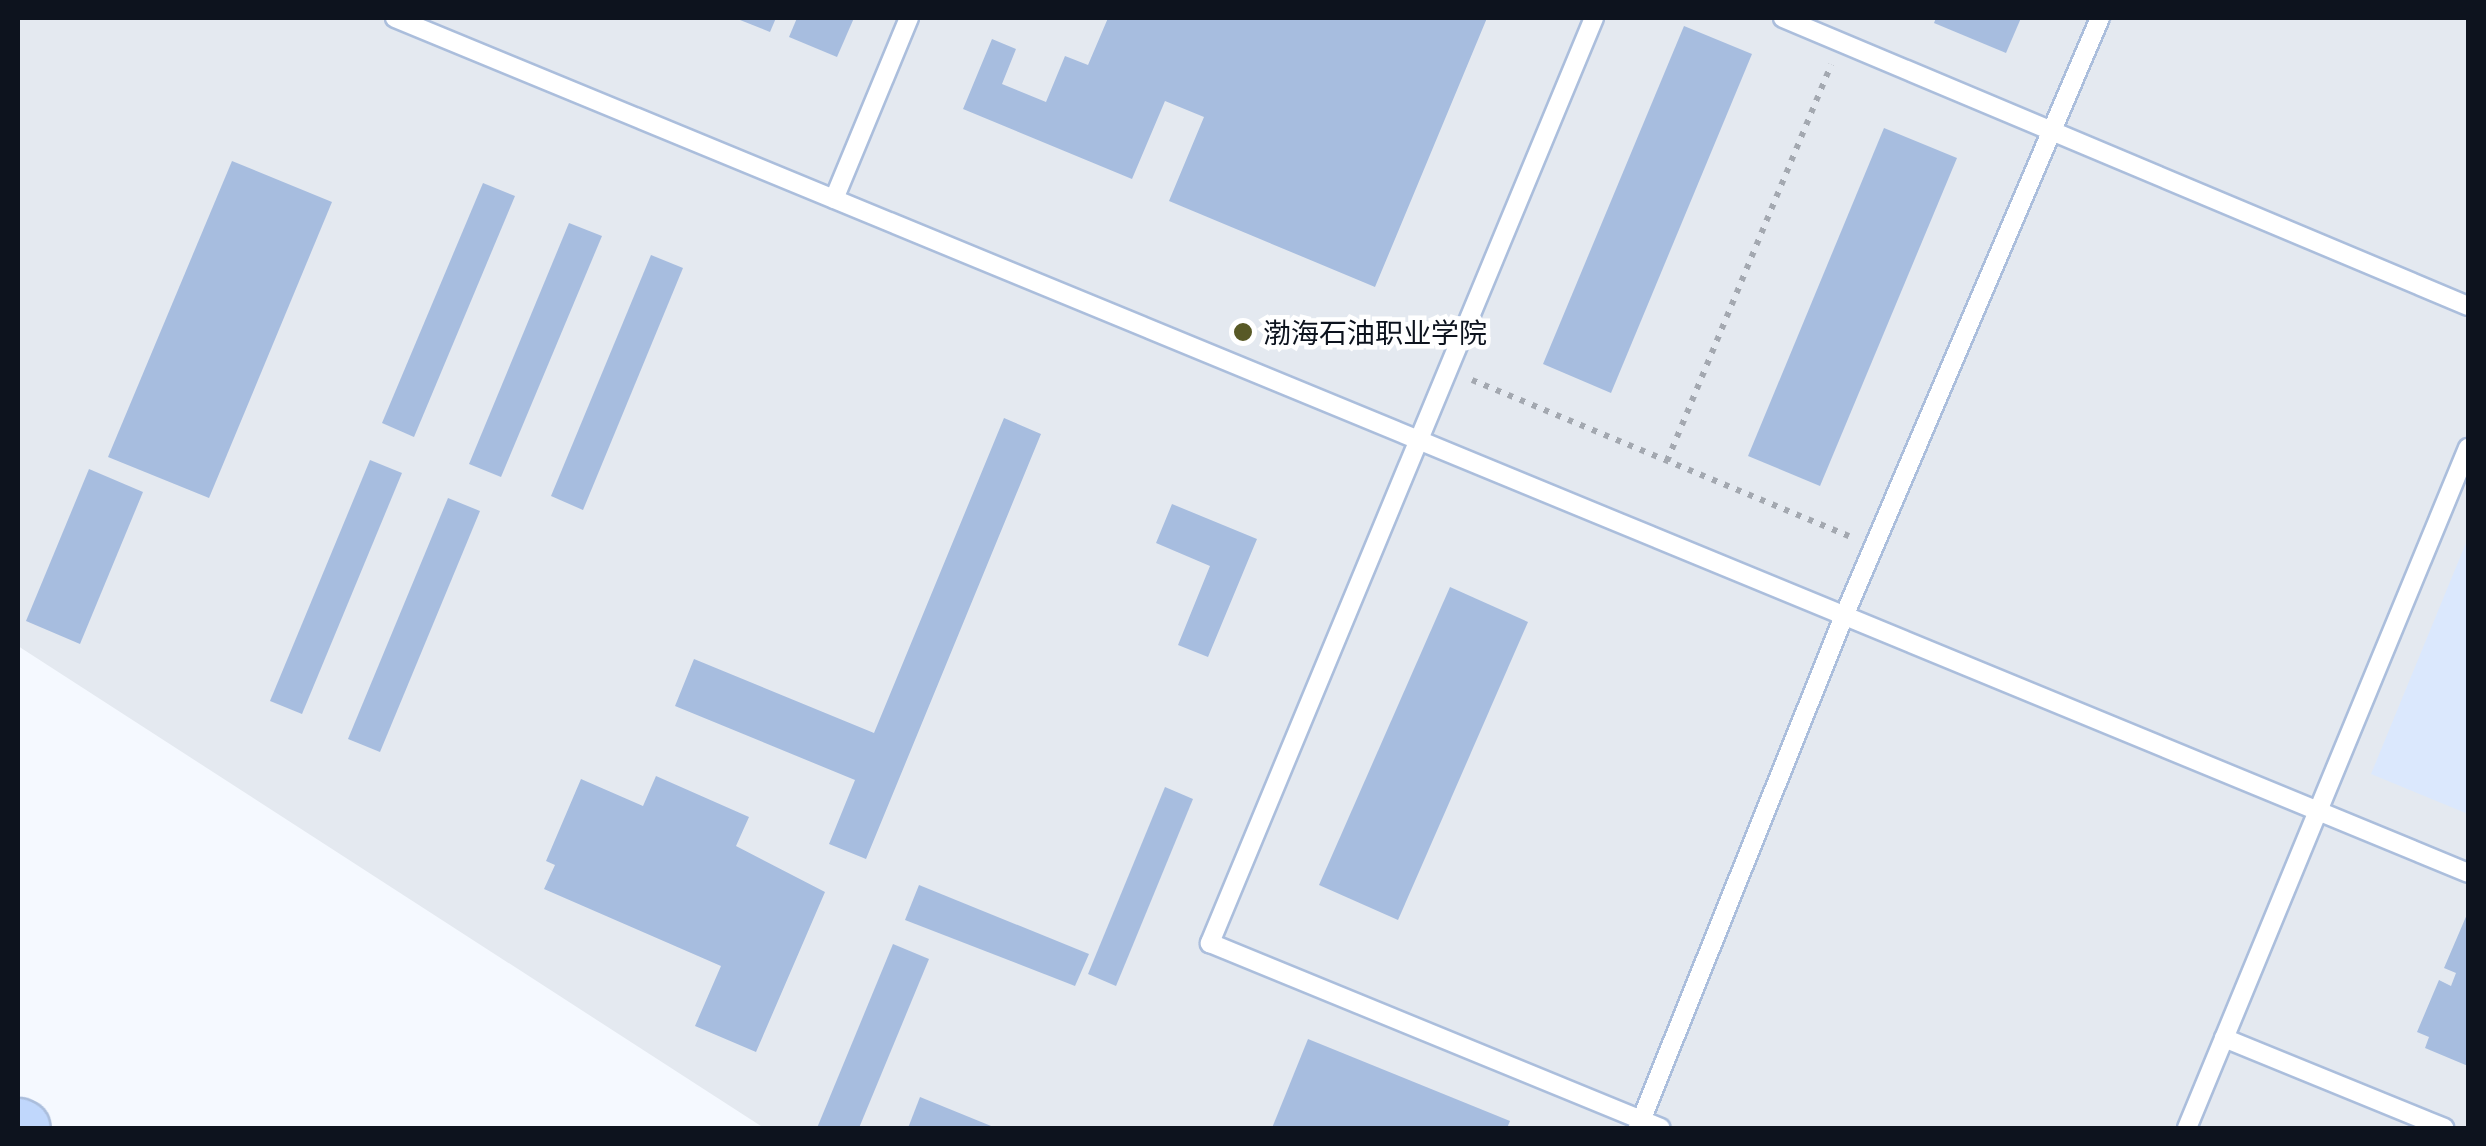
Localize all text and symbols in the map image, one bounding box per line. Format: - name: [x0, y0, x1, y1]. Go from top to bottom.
- place label: 渤海石油职业学院: [1263, 315, 1487, 349]
- marker: 渤海石油职业学院: [1232, 321, 1254, 343]

